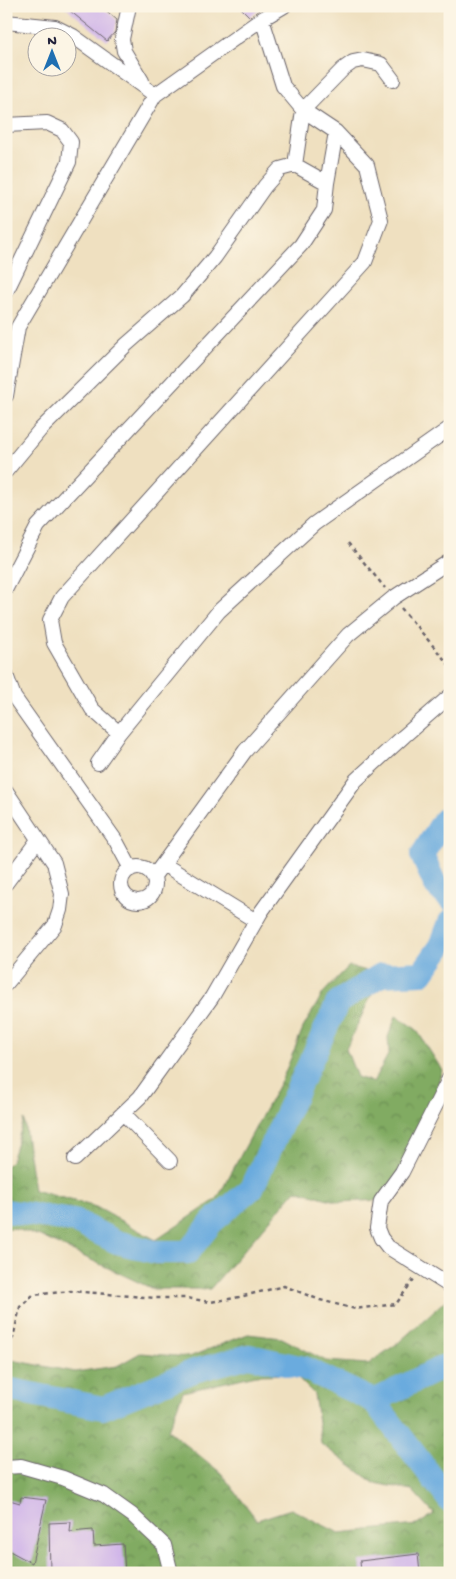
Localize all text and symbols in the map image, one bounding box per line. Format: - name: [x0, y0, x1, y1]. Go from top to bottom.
- north arrow: [28, 28, 78, 78]
- text: N: [47, 33, 57, 50]

